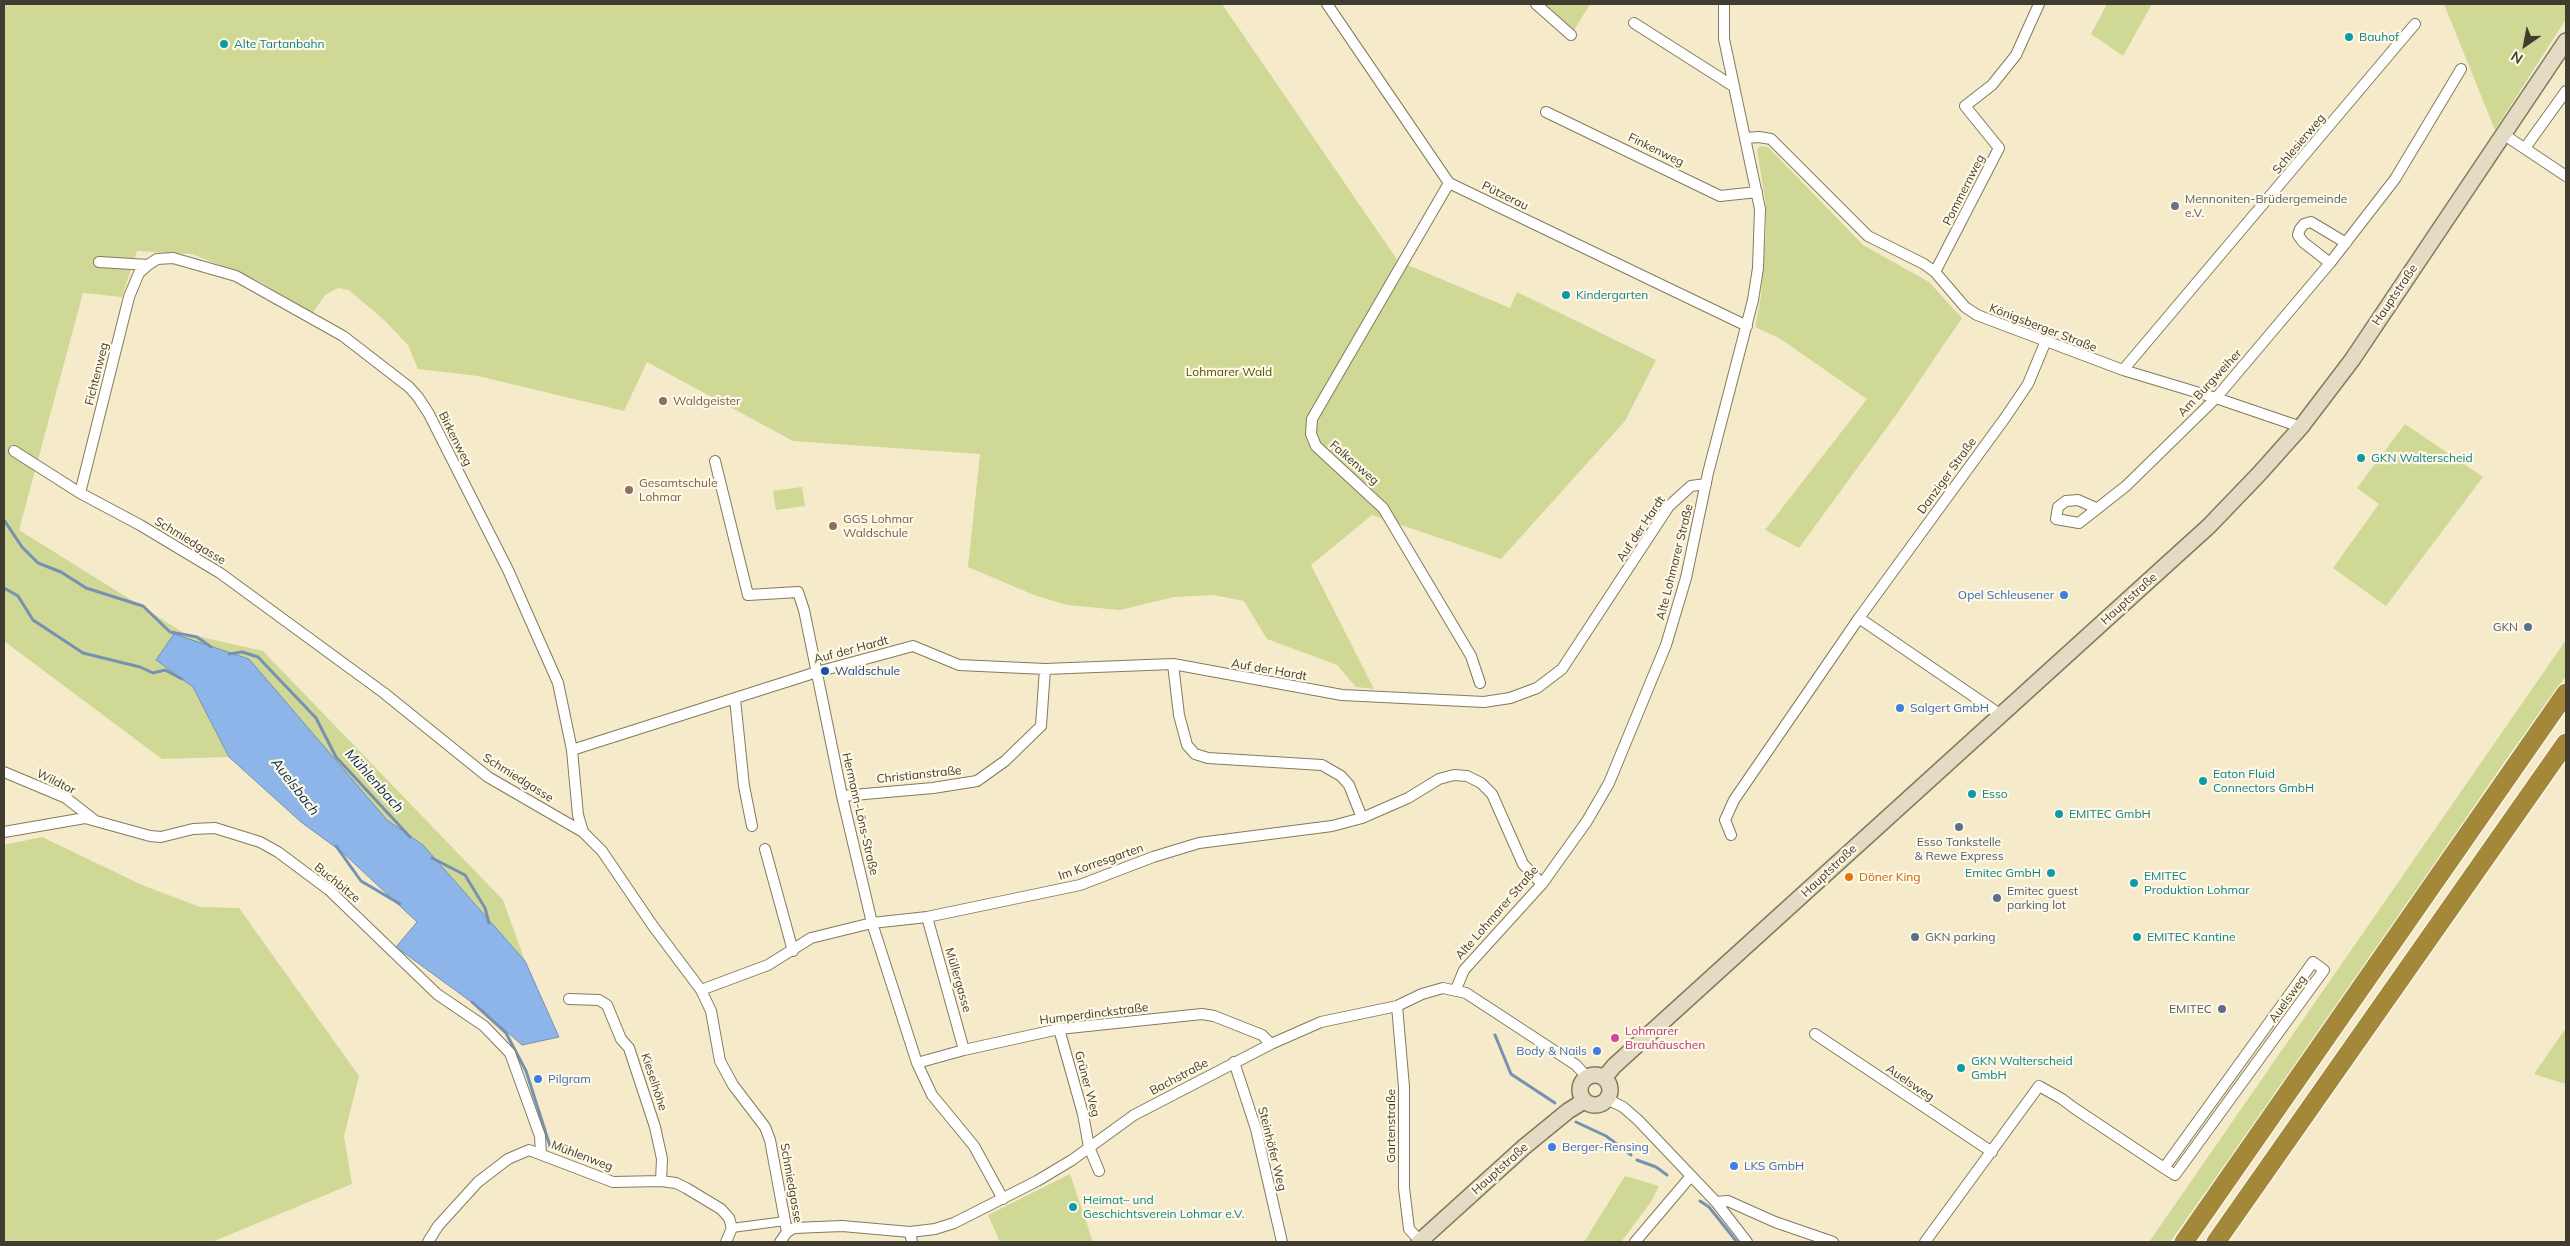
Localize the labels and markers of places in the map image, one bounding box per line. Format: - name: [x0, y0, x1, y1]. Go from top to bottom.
- place label: Bauhof: [2359, 30, 2399, 44]
- marker: Bauhof: [2343, 31, 2355, 43]
- place label: Alte Tartanbahn: [234, 37, 325, 51]
- marker: Alte Tartanbahn: [218, 38, 230, 50]
- place label: Mennoniten-Brüdergemeinde e.V.: [2185, 192, 2347, 220]
- marker: Mennoniten-Brüdergemeinde e.V.: [2169, 200, 2181, 212]
- place label: Kindergarten: [1576, 288, 1648, 302]
- marker: Kindergarten: [1560, 289, 1572, 301]
- place label: Waldgeister: [673, 394, 740, 408]
- marker: Waldgeister: [657, 395, 669, 407]
- place label: GKN Walterscheid: [2371, 451, 2473, 465]
- marker: GKN Walterscheid: [2355, 452, 2367, 464]
- place label: Gesamtschule Lohmar: [639, 476, 717, 504]
- marker: Gesamtschule Lohmar: [623, 484, 635, 496]
- place label: GGS Lohmar Waldschule: [843, 512, 914, 540]
- marker: GGS Lohmar Waldschule: [827, 520, 839, 532]
- place label: Opel Schleusener: [1958, 588, 2054, 602]
- marker: Opel Schleusener: [2058, 589, 2070, 601]
- place label: GKN: [2493, 620, 2518, 634]
- marker: GKN: [2522, 621, 2534, 633]
- place label: Waldschule: [835, 664, 900, 678]
- marker: Waldschule: [819, 665, 831, 677]
- place label: Salgert GmbH: [1910, 701, 1989, 715]
- marker: Salgert GmbH: [1894, 702, 1906, 714]
- place label: Eaton Fluid Connectors GmbH: [2213, 767, 2314, 795]
- marker: Eaton Fluid Connectors GmbH: [2197, 775, 2209, 787]
- place label: Esso: [1982, 787, 2008, 801]
- marker: Esso: [1966, 788, 1978, 800]
- place label: EMITEC GmbH: [2069, 807, 2151, 821]
- marker: EMITEC GmbH: [2053, 808, 2065, 820]
- marker: Esso Tankstelle & Rewe Express: [1953, 821, 1965, 833]
- place label: Esso Tankstelle & Rewe Express: [1914, 835, 2004, 863]
- place label: Emitec GmbH: [1965, 866, 2041, 880]
- marker: Emitec GmbH: [2045, 867, 2057, 879]
- place label: EMITEC Produktion Lohmar: [2144, 869, 2250, 897]
- place label: Döner King: [1859, 870, 1921, 884]
- marker: Döner King: [1843, 871, 1855, 883]
- marker: EMITEC Produktion Lohmar: [2128, 877, 2140, 889]
- place label: Emitec guest parking lot: [2007, 884, 2078, 912]
- marker: Emitec guest parking lot: [1991, 892, 2003, 904]
- place label: GKN parking: [1925, 930, 1996, 944]
- place label: EMITEC Kantine: [2147, 930, 2236, 944]
- marker: GKN parking: [1909, 931, 1921, 943]
- marker: EMITEC Kantine: [2131, 931, 2143, 943]
- place label: EMITEC: [2169, 1002, 2212, 1016]
- marker: EMITEC: [2216, 1003, 2228, 1015]
- place label: Lohmarer Brauhäuschen: [1625, 1024, 1705, 1052]
- marker: Lohmarer Brauhäuschen: [1609, 1032, 1621, 1044]
- place label: Body & Nails: [1516, 1044, 1587, 1058]
- marker: Body & Nails: [1591, 1045, 1603, 1057]
- place label: GKN Walterscheid GmbH: [1971, 1054, 2073, 1082]
- marker: GKN Walterscheid GmbH: [1955, 1062, 1967, 1074]
- place label: Pilgram: [548, 1072, 591, 1086]
- marker: Pilgram: [532, 1073, 544, 1085]
- place label: Berger-Rensing: [1562, 1140, 1649, 1154]
- marker: Berger-Rensing: [1546, 1141, 1558, 1153]
- place label: LKS GmbH: [1744, 1159, 1804, 1173]
- marker: LKS GmbH: [1728, 1160, 1740, 1172]
- place label: Heimat– und Geschichtsverein Lohmar e.V.: [1083, 1193, 1244, 1221]
- marker: Heimat– und Geschichtsverein Lohmar e.V.: [1067, 1201, 1079, 1213]

